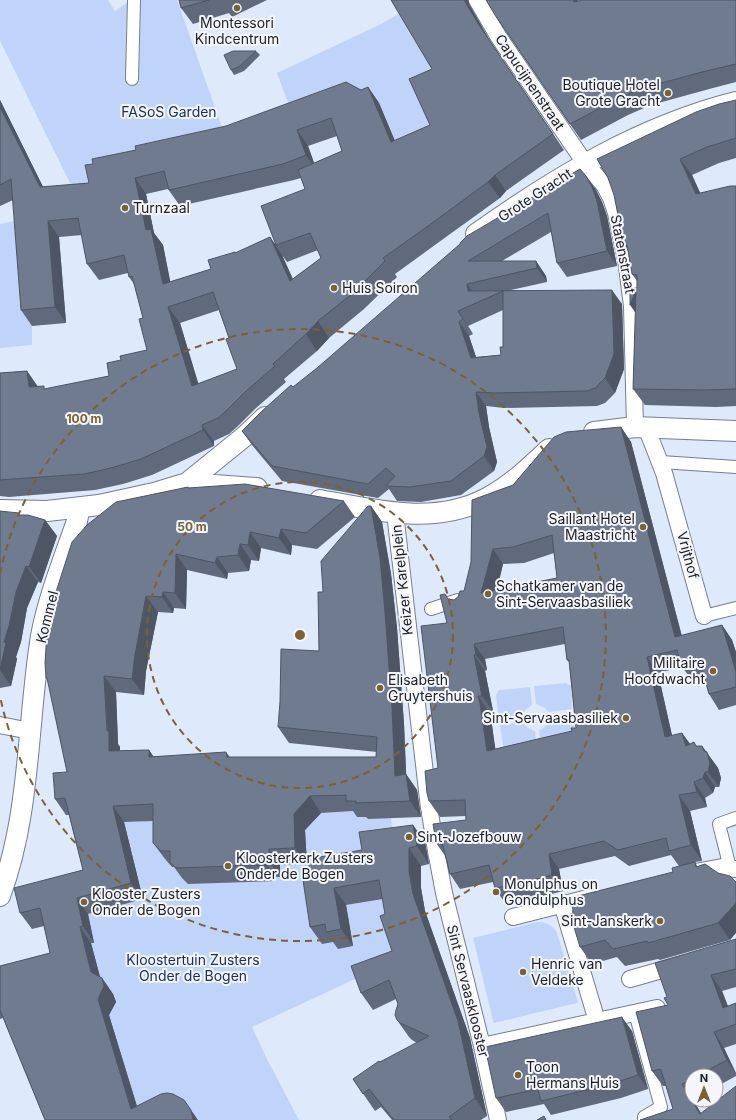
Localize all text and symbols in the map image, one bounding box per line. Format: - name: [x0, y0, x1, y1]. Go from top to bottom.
- marker: Montessori Kindcentrum: [232, 3, 242, 13]
- place label: Montessori Kindcentrum: [195, 14, 279, 47]
- street label: Capucijnenstraat: [492, 31, 569, 133]
- place label: Boutique Hotel Grote Gracht: [562, 76, 660, 109]
- marker: Boutique Hotel Grote Gracht: [663, 88, 673, 98]
- park label: FASoS Garden: [121, 103, 217, 120]
- street label: Grote Gracht: [495, 164, 575, 225]
- place label: Turnzaal: [133, 199, 190, 216]
- marker: Turnzaal: [120, 203, 130, 213]
- street label: Statenstraat: [608, 213, 640, 295]
- place label: Huis Soiron: [342, 279, 418, 296]
- marker: Huis Soiron: [329, 283, 339, 293]
- text: 100 m: [66, 411, 102, 426]
- place label: Saillant Hotel Maastricht: [549, 510, 635, 543]
- text: 50 m: [177, 519, 207, 534]
- marker: Saillant Hotel Maastricht: [638, 522, 648, 532]
- street label: Keizer Karelplein: [387, 524, 416, 636]
- street label: Vrijthof: [674, 529, 703, 580]
- place label: Schatkamer van de Sint-Servaasbasiliek: [496, 577, 631, 610]
- street label: Kommel: [32, 589, 61, 645]
- marker: Schatkamer van de Sint-Servaasbasiliek: [483, 589, 493, 599]
- centre of rings: [293, 628, 307, 642]
- place label: Militaire Hoofdwacht: [624, 654, 705, 687]
- marker: Militaire Hoofdwacht: [708, 666, 718, 676]
- place label: Elisabeth Gruytershuis: [388, 671, 473, 704]
- marker: Elisabeth Gruytershuis: [375, 683, 385, 693]
- place label: Sint-Servaasbasiliek: [483, 709, 618, 726]
- marker: Sint-Servaasbasiliek: [621, 713, 631, 723]
- place label: Sint-Jozefbouw: [417, 828, 522, 845]
- marker: Sint-Jozefbouw: [404, 832, 414, 842]
- place label: Kloosterkerk Zusters Onder de Bogen: [236, 849, 373, 882]
- marker: Kloosterkerk Zusters Onder de Bogen: [223, 861, 233, 871]
- place label: Monulphus on Gondulphus: [504, 875, 598, 908]
- place label: Klooster Zusters Onder de Bogen: [92, 885, 201, 918]
- marker: Monulphus on Gondulphus: [491, 887, 501, 897]
- marker: Klooster Zusters Onder de Bogen: [79, 897, 89, 907]
- place label: Sint-Janskerk: [561, 912, 652, 929]
- marker: Sint-Janskerk: [655, 916, 665, 926]
- street label: Sint Servaasklooster: [444, 923, 493, 1059]
- park label: Kloostertuin Zusters Onder de Bogen: [126, 951, 260, 984]
- place label: Henric van Veldeke: [531, 955, 603, 988]
- marker: Henric van Veldeke: [518, 967, 528, 977]
- place label: Toon Hermans Huis: [526, 1058, 619, 1091]
- north arrow: [684, 1068, 724, 1108]
- marker: Toon Hermans Huis: [513, 1070, 523, 1080]
- text: N: [700, 1071, 708, 1085]

